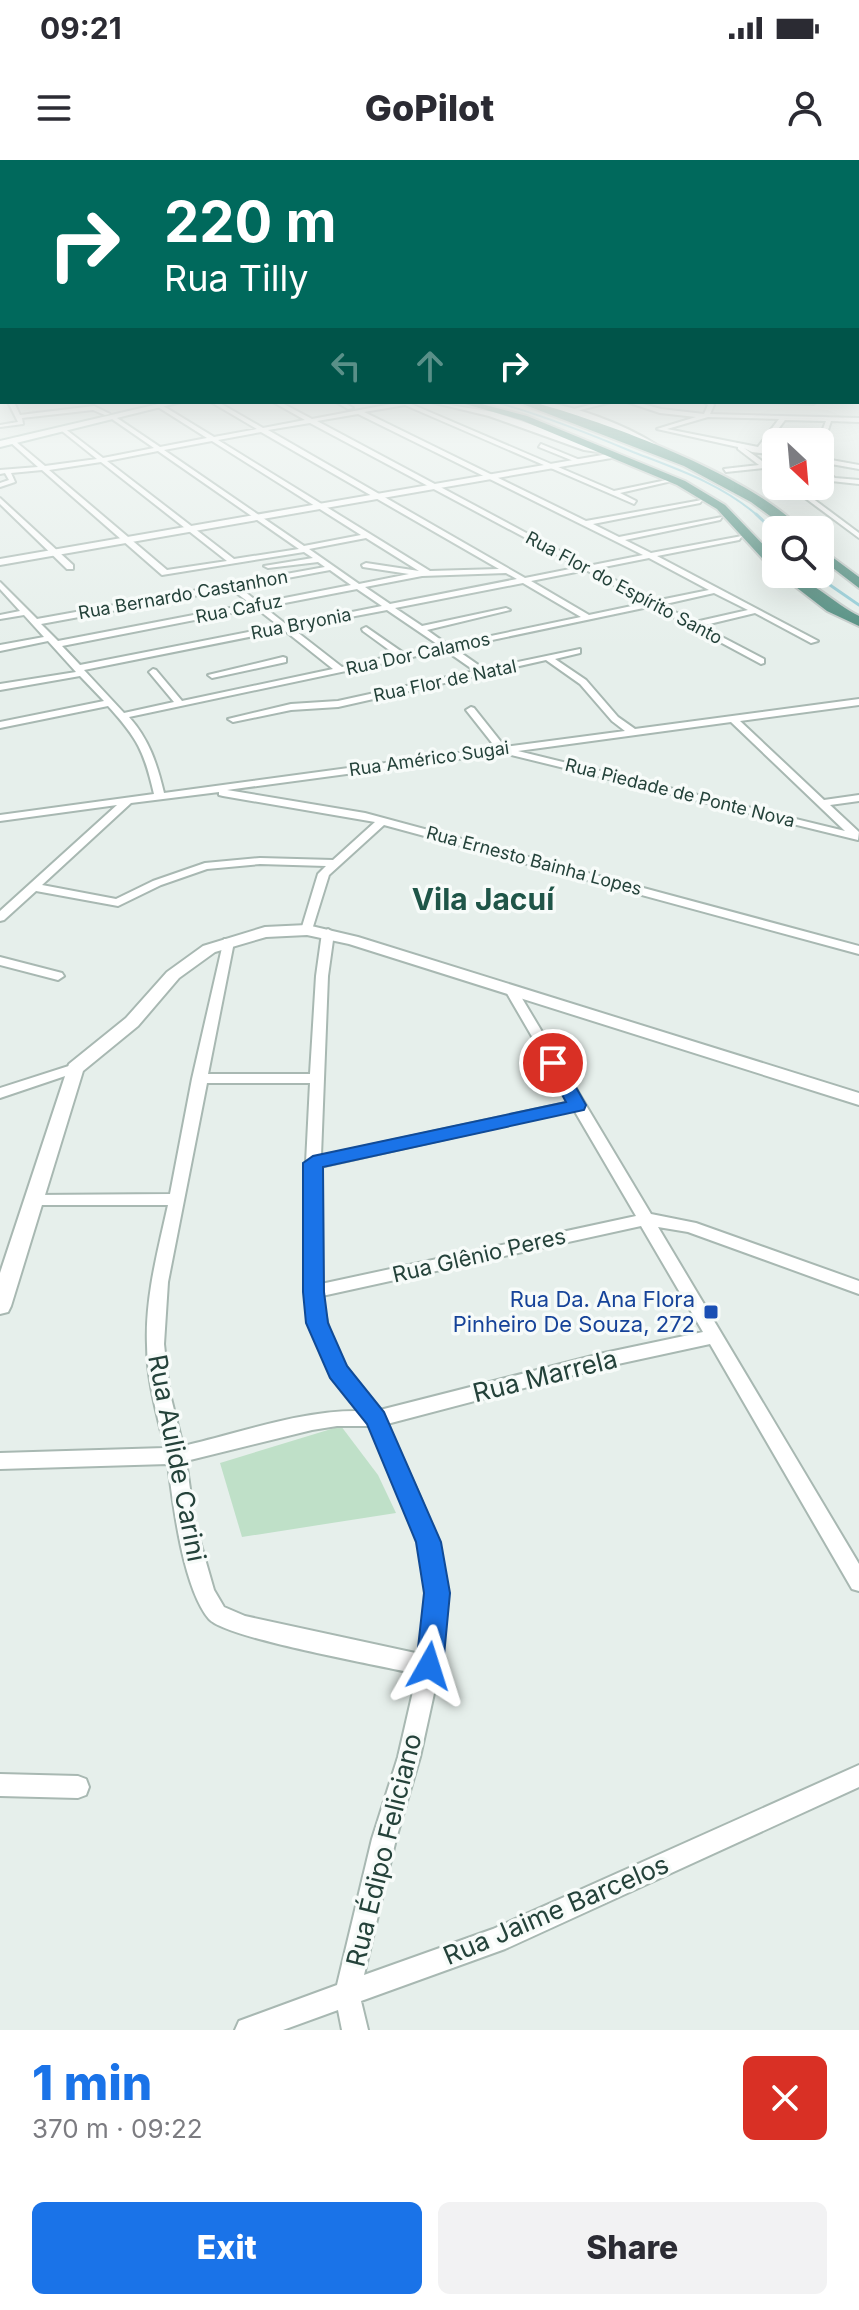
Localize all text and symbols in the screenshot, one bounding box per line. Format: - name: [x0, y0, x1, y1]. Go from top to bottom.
- text: 09:21: [40, 10, 122, 46]
- icon: menu: [32, 86, 76, 130]
- text: GoPilot: [365, 86, 494, 130]
- icon: person: [783, 86, 827, 130]
- text: 220 m: [164, 188, 337, 256]
- icon: right: [32, 192, 136, 296]
- text: Rua Tilly: [164, 256, 309, 300]
- icon: left: [324, 344, 368, 388]
- icon: ahead: [408, 344, 452, 388]
- icon: right: [492, 344, 536, 388]
- north arrow: [762, 428, 834, 500]
- map controls: [762, 428, 834, 588]
- button: search: [762, 516, 834, 588]
- street label: Rua Flor do Espírito Santo: [522, 527, 726, 648]
- street label: Rua Bernardo Castanhon: [77, 566, 289, 623]
- street label: Rua Cafuz: [194, 590, 284, 627]
- street label: Rua Bryonia: [249, 603, 353, 644]
- street label: Rua Dor Calamos: [344, 628, 492, 679]
- street label: Rua Flor de Natal: [371, 655, 518, 706]
- street label: Rua Américo Sugai: [348, 737, 510, 780]
- street label: Rua Piedade de Ponte Nova: [563, 754, 797, 831]
- street label: Rua Ernesto Bainha Lopes: [424, 822, 644, 899]
- district label: Vila Jacuí: [412, 881, 555, 917]
- pin: [519, 1029, 587, 1097]
- icon: arrive: [531, 1041, 575, 1085]
- street label: Rua Glênio Peres: [390, 1222, 568, 1288]
- place label: Rua Da. Ana Flora Pinheiro De Souza, 272: [453, 1286, 695, 1337]
- marker: Rua Da. Ana Flora Pinheiro De Souza, 272: [702, 1303, 720, 1321]
- street label: Rua Marrela: [469, 1343, 620, 1408]
- street label: Rua Aulide Carini: [142, 1352, 213, 1564]
- position arrow: [387, 1624, 471, 1708]
- street label: Rua Édipo Feliciano: [340, 1730, 428, 1970]
- street label: Rua Jaime Barcelos: [439, 1848, 673, 1971]
- text: 1 min: [32, 2053, 152, 2112]
- button: close: [743, 2056, 827, 2140]
- text: 370 m · 09:22: [32, 2113, 203, 2144]
- button: Exit: [32, 2202, 422, 2294]
- button: Share: [438, 2202, 827, 2294]

